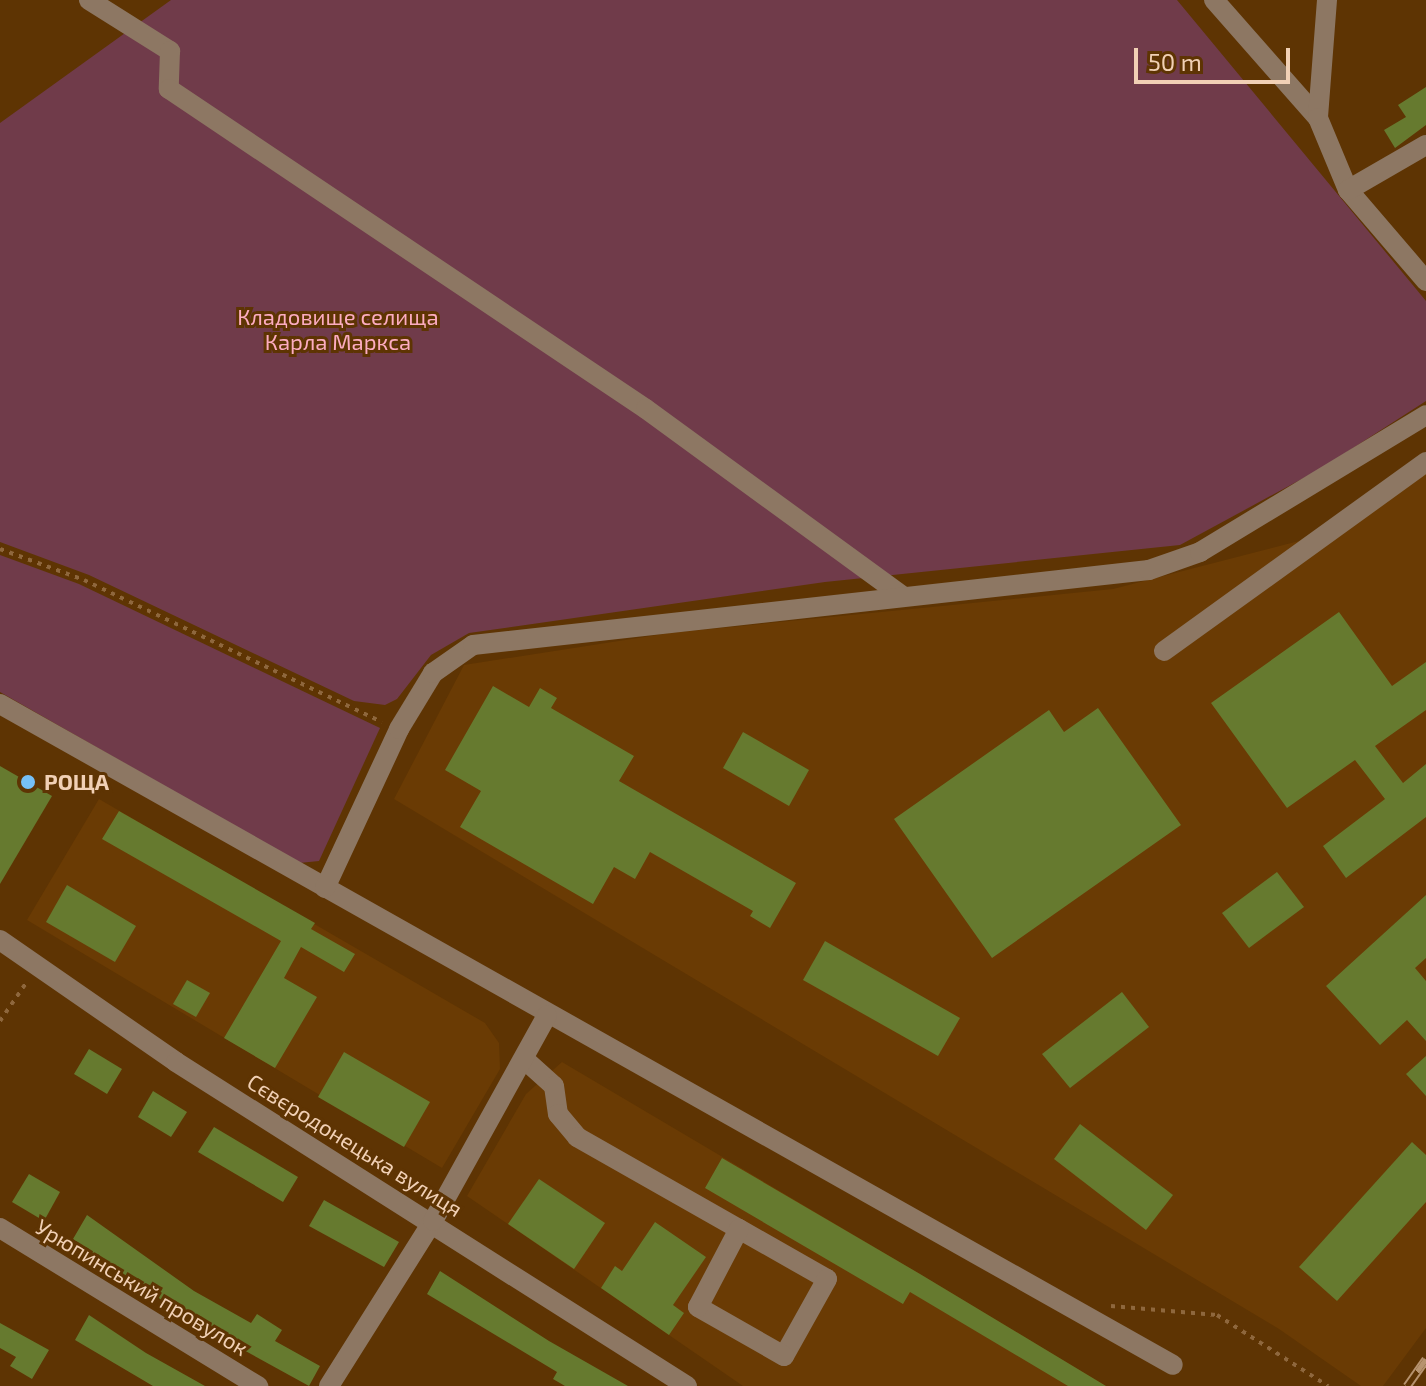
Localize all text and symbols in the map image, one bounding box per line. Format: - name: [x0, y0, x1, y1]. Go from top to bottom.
- scale bar: [1138, 32, 1294, 82]
- text: 50 m: [1148, 47, 1202, 76]
- park label: Кладовище селища Карла Маркса: [237, 303, 439, 354]
- place label: РОЩА: [44, 769, 109, 795]
- marker: РОЩА: [19, 773, 37, 791]
- street label: Сєвєродонецька вулиця: [243, 1068, 467, 1222]
- street label: Урюпинський провулок: [31, 1213, 253, 1361]

